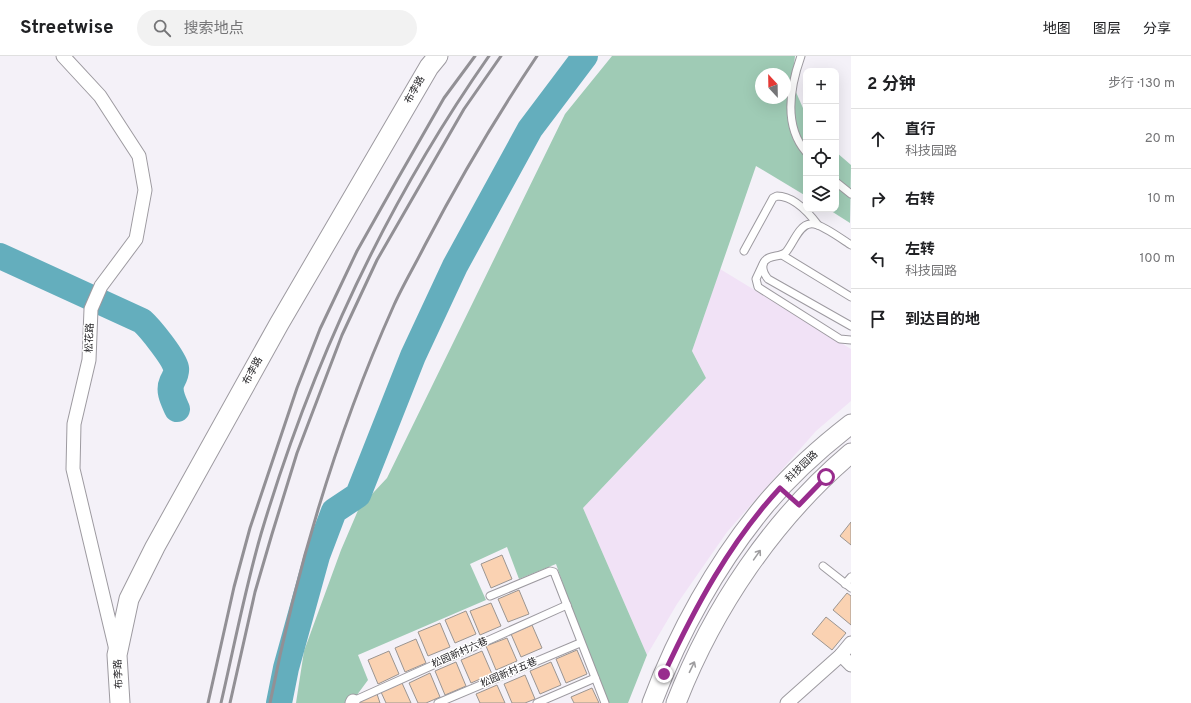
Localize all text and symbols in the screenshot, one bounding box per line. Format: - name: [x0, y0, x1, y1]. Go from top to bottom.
- search box: [137, 10, 417, 46]
- text: Streetwise: [20, 16, 113, 40]
- icon: search: [151, 17, 173, 39]
- text: 搜索地点: [183, 20, 243, 39]
- text: 地图: [1043, 21, 1071, 38]
- text: 图层: [1093, 21, 1121, 38]
- text: 分享: [1143, 21, 1171, 38]
- north arrow: [755, 68, 791, 104]
- map controls: [803, 68, 839, 212]
- button: +: [803, 68, 839, 104]
- street label: 布李路: [402, 74, 428, 106]
- text: 2 分钟: [867, 74, 916, 96]
- text: 步行 · 130 m: [1108, 76, 1175, 92]
- button: −: [803, 104, 839, 140]
- text: 直行: [905, 121, 935, 140]
- icon: ahead: [867, 128, 889, 150]
- text: 20 m: [1145, 131, 1175, 147]
- button: locate: [803, 140, 839, 176]
- text: 科技园路: [905, 144, 957, 160]
- button: layers: [803, 176, 839, 212]
- icon: right: [867, 188, 889, 210]
- text: 右转: [905, 191, 935, 210]
- text: 10 m: [1148, 191, 1175, 207]
- text: 左转: [905, 241, 935, 260]
- icon: left: [867, 248, 889, 270]
- text: 100 m: [1139, 251, 1175, 267]
- text: 科技园路: [905, 264, 957, 280]
- icon: arrive: [867, 308, 889, 330]
- text: 到达目的地: [905, 311, 980, 330]
- street label: 松花路: [83, 323, 97, 353]
- street label: 布李路: [240, 355, 266, 387]
- street label: 科技园路: [783, 448, 821, 486]
- route start: [817, 468, 835, 486]
- one-way arrow: [753, 550, 761, 561]
- street label: 松园新村六巷: [430, 635, 490, 671]
- street label: 松园新村五巷: [479, 655, 539, 691]
- street label: 布李路: [112, 659, 126, 689]
- one-way arrow: [688, 662, 696, 674]
- route end: [655, 665, 673, 683]

